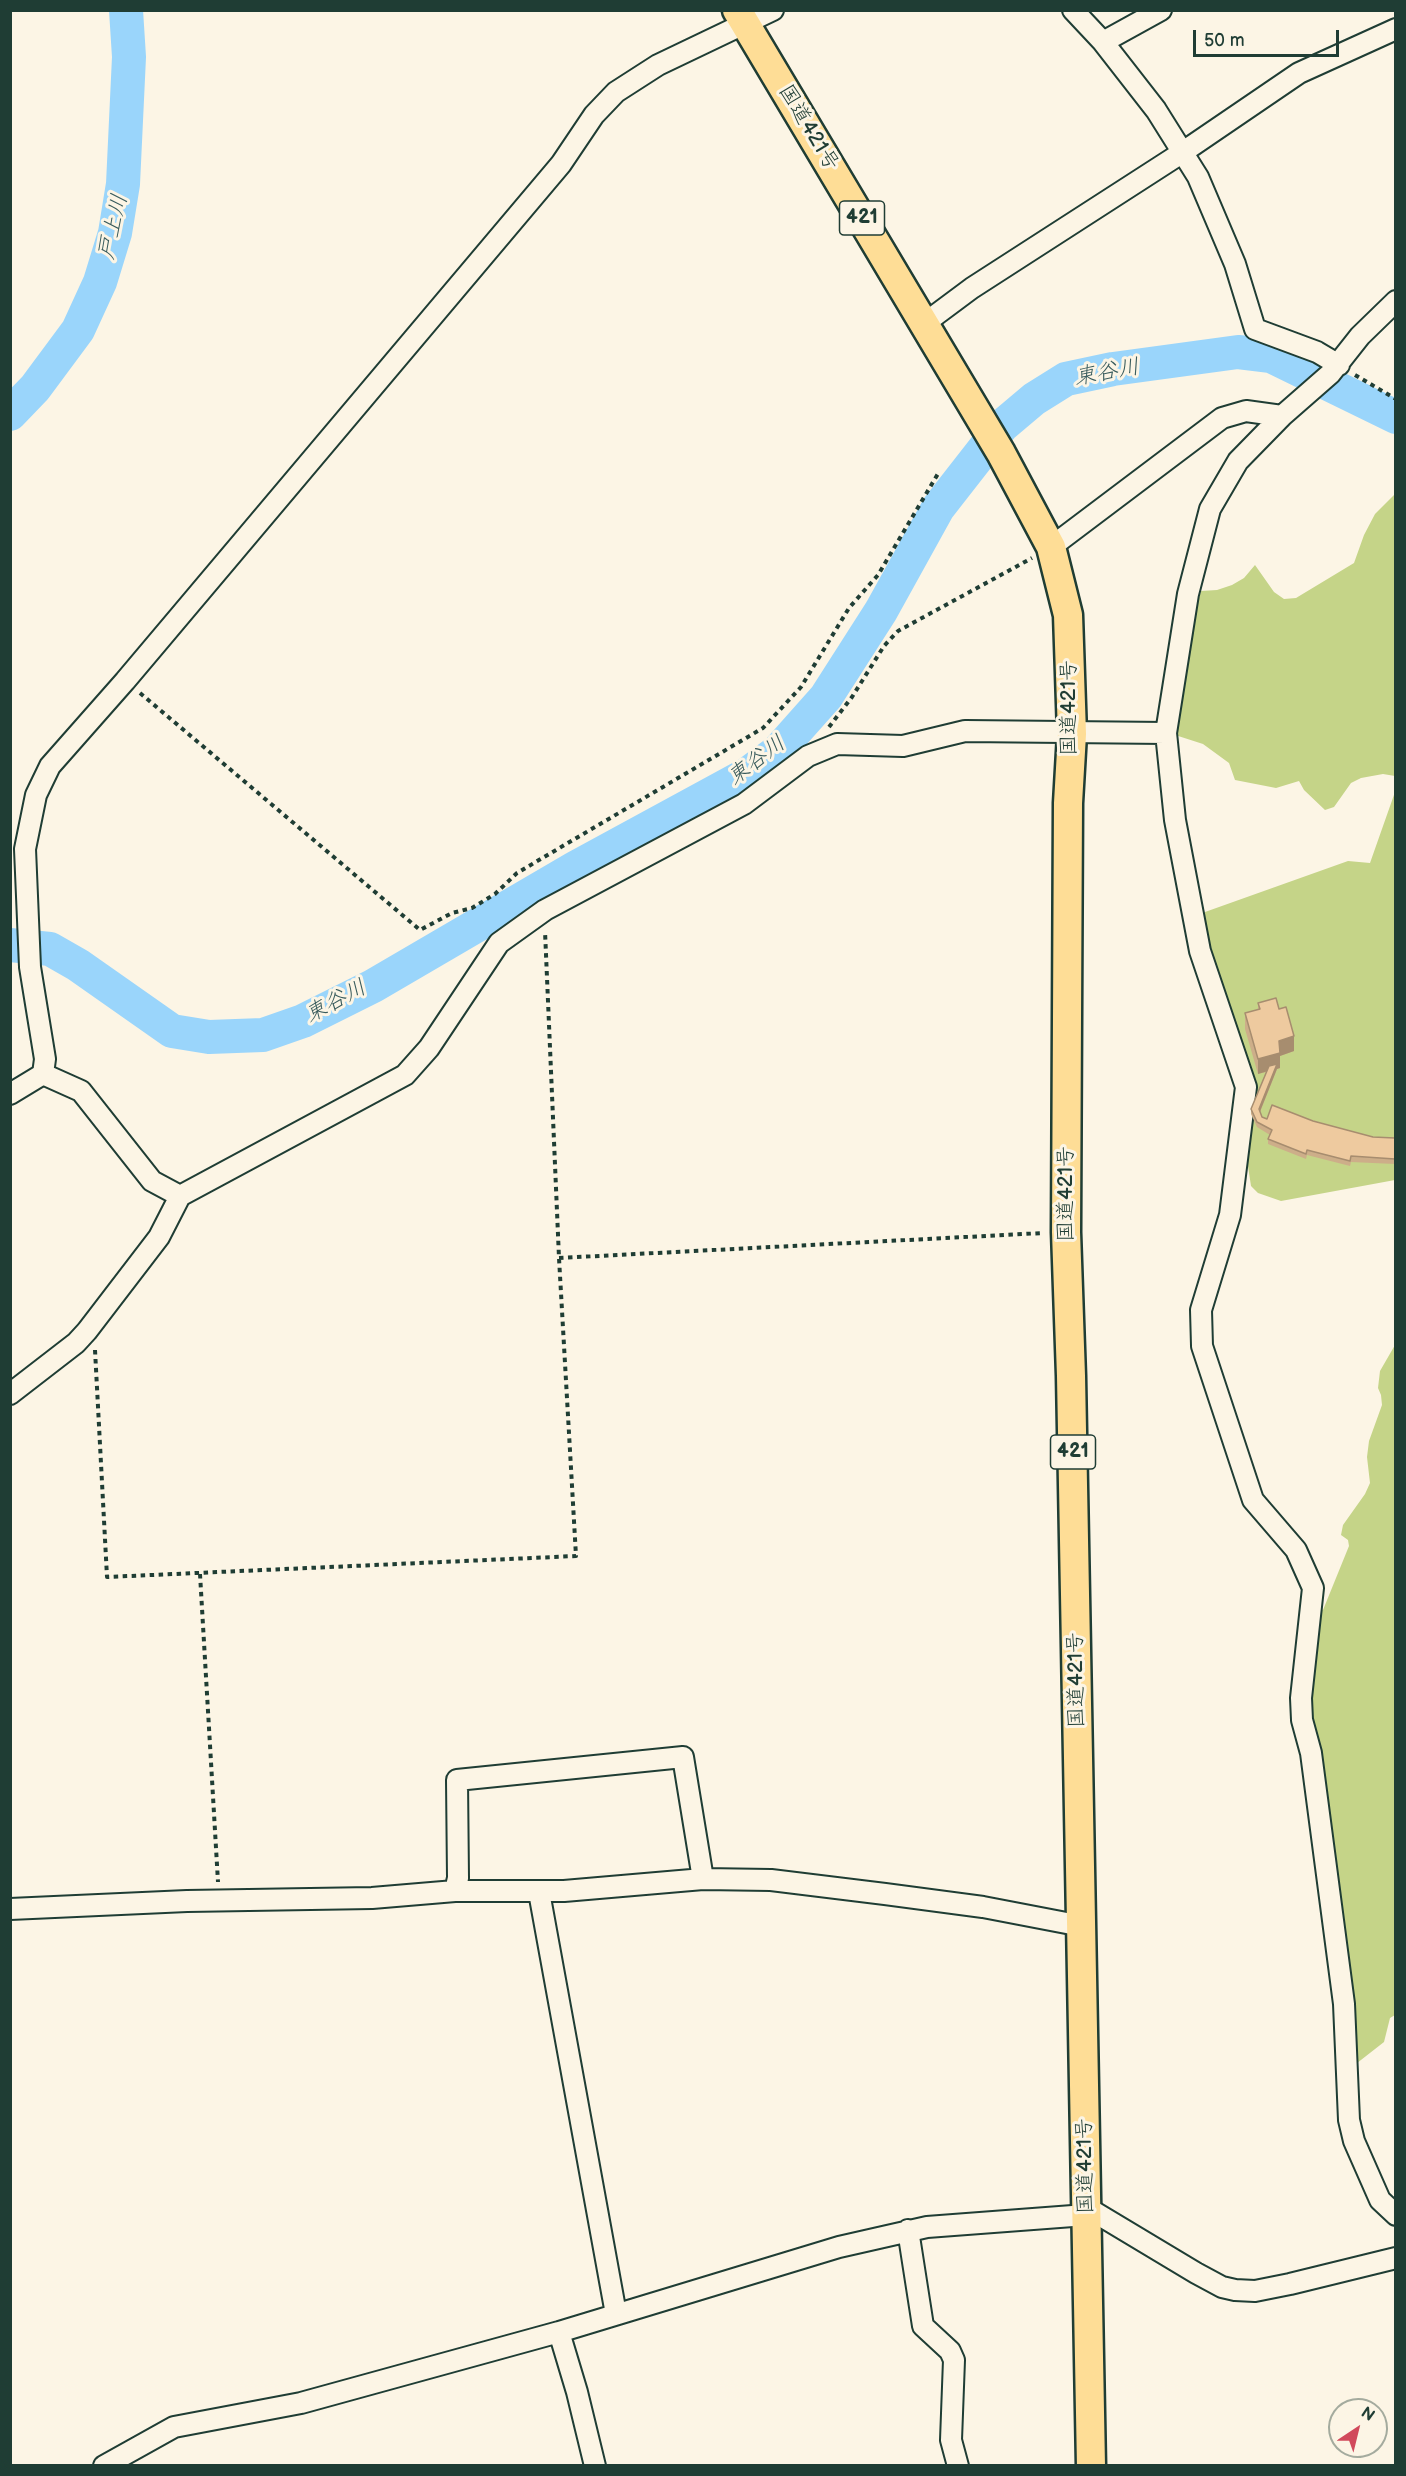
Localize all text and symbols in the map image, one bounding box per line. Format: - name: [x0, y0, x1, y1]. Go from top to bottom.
- scale bar: [1196, 18, 1342, 56]
- text: 50 m: [1204, 30, 1245, 51]
- street label: 国道421号: [772, 80, 844, 176]
- water label: 戸上川: [94, 192, 134, 262]
- road number: 421: [840, 201, 884, 235]
- water label: 東谷川: [1072, 354, 1142, 392]
- street label: 国道421号: [1057, 660, 1083, 756]
- water label: 東谷川: [723, 731, 791, 791]
- water label: 東谷川: [301, 975, 371, 1029]
- street label: 国道421号: [1054, 1146, 1080, 1242]
- road number: 421: [1050, 1435, 1096, 1469]
- street label: 国道421号: [1064, 1632, 1090, 1728]
- street label: 国道421号: [1073, 2118, 1099, 2214]
- north arrow: [1328, 2398, 1388, 2458]
- text: N: [1357, 2403, 1378, 2426]

